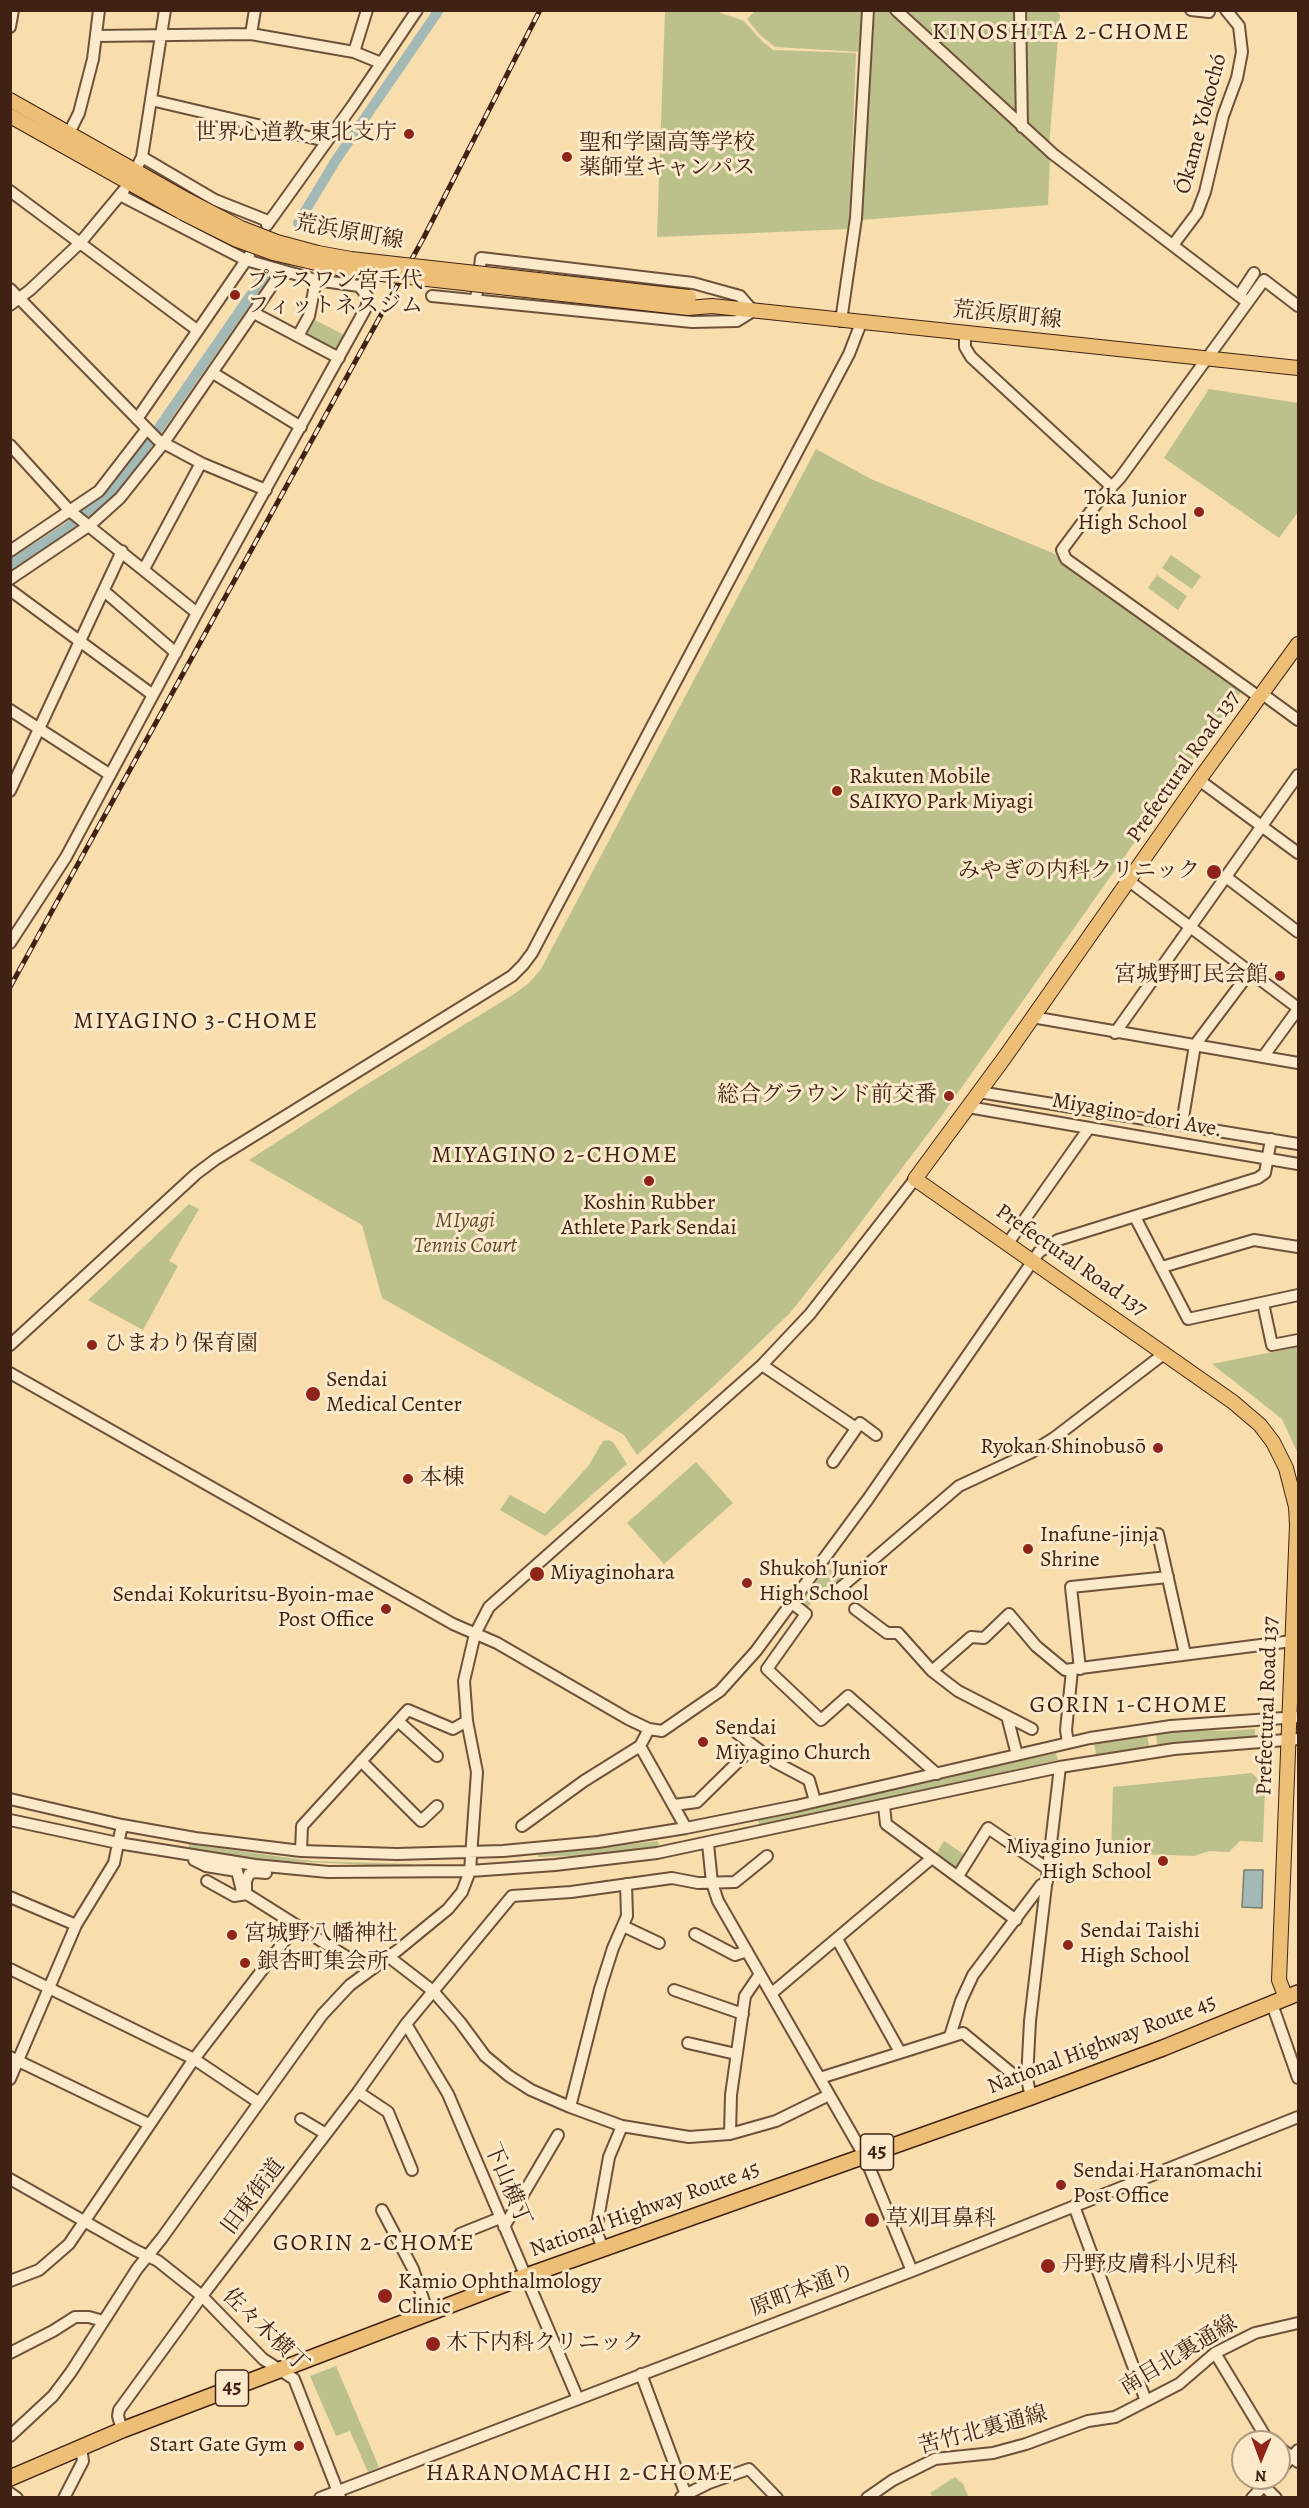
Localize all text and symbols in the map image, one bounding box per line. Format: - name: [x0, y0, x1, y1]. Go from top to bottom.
- district label: KINOSHITA 2-CHOME: [932, 19, 1190, 47]
- street label: Ókame Yokochó: [1171, 51, 1233, 197]
- place label: 世界心道教 東北支庁: [195, 121, 397, 147]
- marker: 世界心道教 東北支庁: [402, 127, 416, 141]
- place label: 聖和学園高等学校 薬師堂キャンパス: [579, 131, 755, 182]
- marker: 聖和学園高等学校 薬師堂キャンパス: [560, 150, 574, 164]
- street label: 荒浜原町線: [293, 210, 405, 256]
- place label: プラスワン宮千代 フィットネスジム: [247, 269, 423, 320]
- marker: プラスワン宮千代 フィットネスジム: [228, 288, 242, 302]
- street label: 荒浜原町線: [951, 297, 1063, 335]
- place label: Toka Junior High School: [1078, 486, 1187, 538]
- marker: Toka Junior High School: [1192, 505, 1206, 519]
- street label: Prefectural Road 137: [1122, 686, 1246, 848]
- place label: Rakuten Mobile SAIKYO Park Miyagi: [849, 765, 1033, 816]
- marker: Rakuten Mobile SAIKYO Park Miyagi: [830, 784, 844, 798]
- place label: みやぎの内科クリニック: [958, 859, 1200, 885]
- marker: みやぎの内科クリニック: [1205, 863, 1223, 881]
- place label: 宮城野町民会館: [1114, 963, 1268, 989]
- marker: 宮城野町民会館: [1273, 969, 1287, 983]
- district label: MIYAGINO 3-CHOME: [73, 1008, 319, 1036]
- place label: 総合グラウンド前交番: [717, 1083, 937, 1109]
- street label: Miyagino-dori Ave.: [1050, 1088, 1224, 1144]
- marker: 総合グラウンド前交番: [942, 1089, 956, 1103]
- district label: MIYAGINO 2-CHOME: [432, 1142, 678, 1170]
- marker: Koshin Rubber Athlete Park Sendai: [642, 1174, 656, 1188]
- place label: Koshin Rubber Athlete Park Sendai: [561, 1191, 737, 1242]
- street label: Prefectural Road 137: [990, 1199, 1152, 1323]
- park label: MIyagi Tennis Court: [413, 1209, 517, 1260]
- place label: ひまわり保育園: [104, 1332, 258, 1358]
- marker: ひまわり保育園: [85, 1338, 99, 1352]
- place label: Sendai Medical Center: [326, 1368, 462, 1420]
- marker: Sendai Medical Center: [304, 1385, 322, 1403]
- place label: Ryokan Shinobusō: [980, 1435, 1146, 1461]
- marker: Ryokan Shinobusō: [1151, 1441, 1165, 1455]
- place label: 本棟: [420, 1466, 464, 1492]
- marker: 本棟: [401, 1472, 415, 1486]
- place label: Inafune-jinja Shrine: [1040, 1523, 1159, 1574]
- marker: Inafune-jinja Shrine: [1021, 1542, 1035, 1556]
- place label: Shukoh Junior High School: [759, 1557, 888, 1609]
- place label: Miyaginohara: [550, 1561, 675, 1587]
- marker: Miyaginohara: [528, 1565, 546, 1583]
- marker: Shukoh Junior High School: [740, 1576, 754, 1590]
- place label: Sendai Kokuritsu-Byoin-mae Post Office: [113, 1583, 374, 1634]
- marker: Sendai Kokuritsu-Byoin-mae Post Office: [379, 1602, 393, 1616]
- street label: Prefectural Road 137: [1252, 1616, 1284, 1796]
- district label: GORIN 1-CHOME: [1029, 1692, 1229, 1720]
- place label: Sendai Miyagino Church: [715, 1716, 871, 1768]
- marker: Sendai Miyagino Church: [696, 1735, 710, 1749]
- place label: Miyagino Junior High School: [1006, 1835, 1151, 1886]
- marker: Miyagino Junior High School: [1156, 1854, 1170, 1868]
- place label: Sendai Taishi High School: [1080, 1919, 1200, 1970]
- place label: 宮城野八幡神社: [244, 1922, 398, 1948]
- marker: 宮城野八幡神社: [225, 1928, 239, 1942]
- marker: Sendai Taishi High School: [1061, 1938, 1075, 1952]
- place label: 銀杏町集会所: [257, 1950, 389, 1976]
- marker: 銀杏町集会所: [238, 1956, 252, 1970]
- street label: National Highway Route 45: [984, 1989, 1220, 2101]
- road number: 45: [860, 2134, 894, 2170]
- street label: 下山横丁: [478, 2139, 536, 2231]
- street label: 旧東街道: [217, 2154, 291, 2240]
- street label: National Highway Route 45: [526, 2156, 764, 2264]
- place label: Sendai Haranomachi Post Office: [1073, 2159, 1262, 2210]
- marker: Sendai Haranomachi Post Office: [1054, 2178, 1068, 2192]
- place label: 草刈耳鼻科: [886, 2207, 996, 2233]
- marker: 草刈耳鼻科: [863, 2211, 881, 2229]
- district label: GORIN 2-CHOME: [273, 2230, 475, 2258]
- place label: 丹野皮膚科小児科: [1062, 2253, 1238, 2279]
- marker: 丹野皮膚科小児科: [1039, 2257, 1057, 2275]
- street label: 原町本通り: [747, 2259, 859, 2323]
- place label: Kamio Ophthalmology Clinic: [398, 2270, 601, 2322]
- street label: 佐々木横丁: [216, 2283, 314, 2379]
- marker: Kamio Ophthalmology Clinic: [376, 2287, 394, 2305]
- street label: 南目北裏通線: [1116, 2311, 1242, 2401]
- place label: 木下内科クリニック: [446, 2331, 644, 2357]
- marker: 木下内科クリニック: [424, 2335, 442, 2353]
- road number: 45: [216, 2370, 248, 2406]
- street label: 苦竹北裏通線: [916, 2401, 1050, 2461]
- north arrow: [1231, 2430, 1291, 2490]
- place label: Start Gate Gym: [149, 2433, 287, 2459]
- marker: Start Gate Gym: [292, 2439, 306, 2453]
- district label: HARANOMACHI 2-CHOME: [426, 2460, 734, 2488]
- text: N: [1255, 2465, 1267, 2487]

